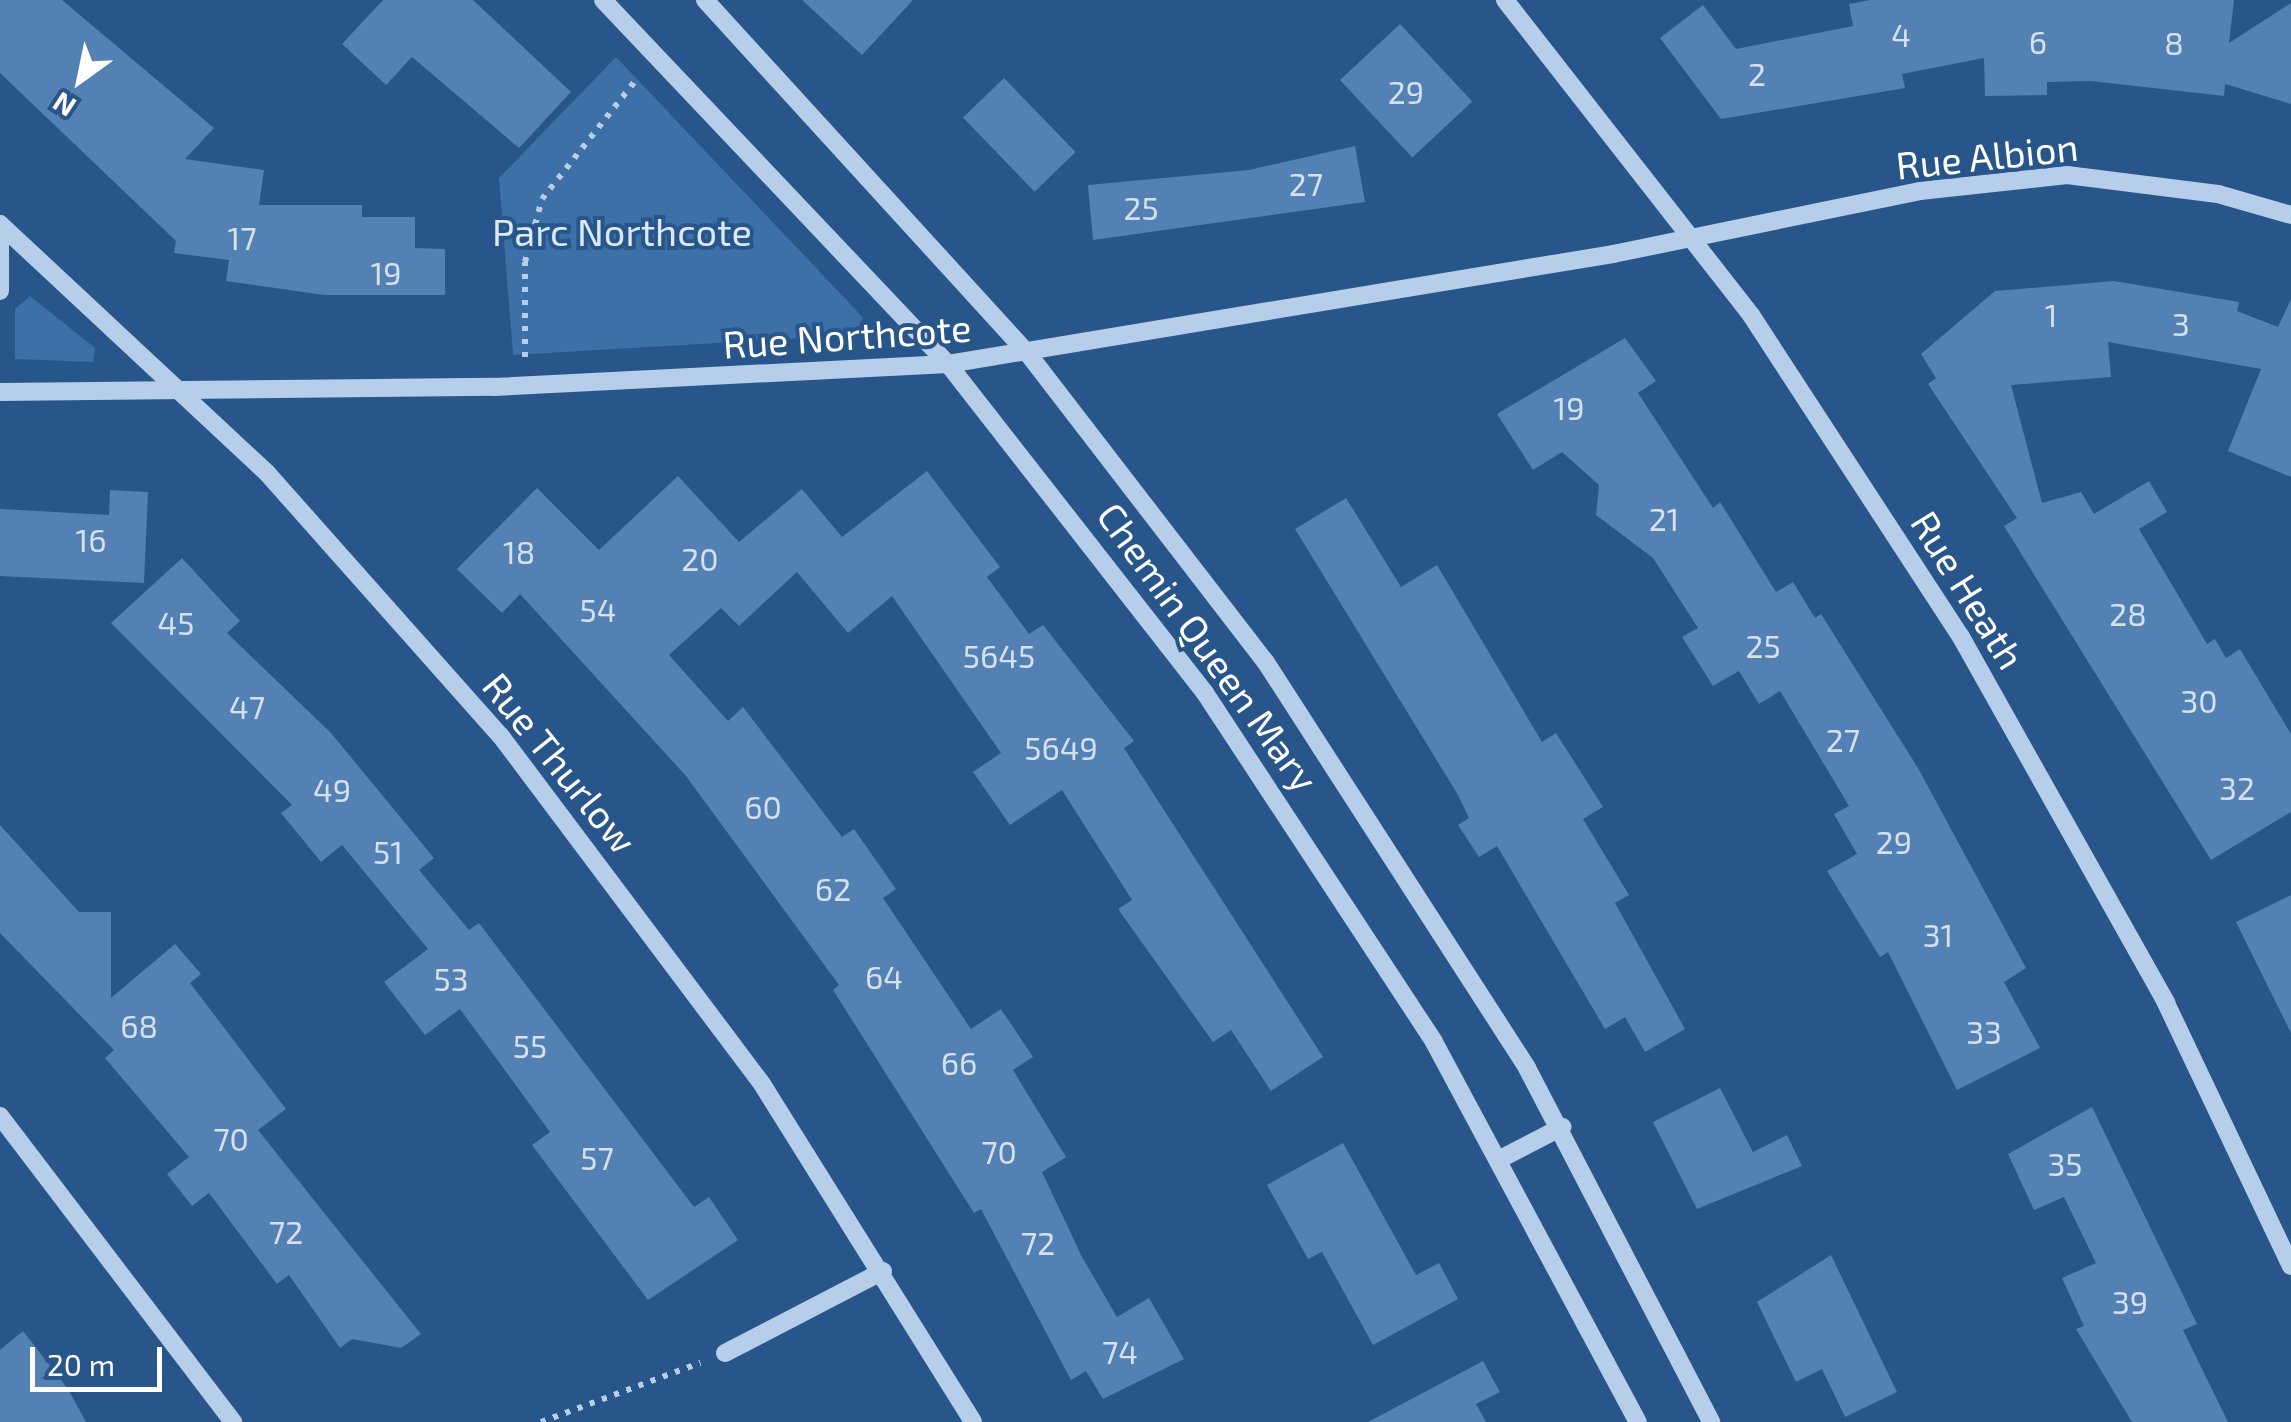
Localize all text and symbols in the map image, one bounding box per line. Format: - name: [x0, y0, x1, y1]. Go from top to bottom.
- house number: 4: [1891, 15, 1911, 53]
- house number: 6: [2029, 22, 2047, 60]
- house number: 8: [2164, 23, 2184, 61]
- north arrow: [30, 30, 130, 130]
- house number: 2: [1748, 54, 1766, 92]
- house number: 29: [1388, 72, 1424, 110]
- text: N: [46, 85, 81, 125]
- street label: Rue Albion: [1893, 124, 2081, 188]
- house number: 27: [1289, 164, 1323, 202]
- house number: 25: [1123, 188, 1159, 226]
- park label: Parc Northcote: [492, 209, 752, 255]
- house number: 17: [227, 218, 257, 256]
- house number: 19: [370, 253, 402, 291]
- house number: 1: [2045, 295, 2057, 333]
- house number: 3: [2172, 304, 2190, 342]
- street label: Rue Northcote: [721, 305, 973, 367]
- house number: 19: [1553, 388, 1585, 426]
- street label: Chemin Queen Mary: [1088, 494, 1328, 800]
- house number: 21: [1649, 499, 1679, 537]
- street label: Rue Heath: [1902, 503, 2034, 677]
- house number: 16: [75, 520, 107, 558]
- house number: 18: [503, 532, 535, 570]
- house number: 20: [681, 539, 719, 577]
- house number: 54: [580, 590, 616, 628]
- house number: 28: [2109, 594, 2147, 632]
- house number: 45: [158, 603, 194, 641]
- house number: 25: [1745, 626, 1781, 664]
- house number: 5645: [963, 636, 1035, 674]
- street label: Rue Thurlow: [473, 663, 647, 863]
- house number: 30: [2180, 681, 2218, 719]
- house number: 47: [229, 687, 265, 725]
- house number: 27: [1826, 720, 1860, 758]
- house number: 5649: [1024, 728, 1098, 766]
- house number: 32: [2219, 768, 2255, 806]
- house number: 49: [313, 770, 351, 808]
- house number: 60: [744, 787, 782, 825]
- house number: 29: [1876, 822, 1912, 860]
- house number: 51: [373, 832, 403, 870]
- house number: 62: [815, 869, 851, 907]
- house number: 31: [1923, 915, 1953, 953]
- house number: 64: [865, 957, 903, 995]
- house number: 53: [434, 959, 468, 997]
- house number: 68: [120, 1006, 158, 1044]
- house number: 33: [1966, 1012, 2002, 1050]
- house number: 55: [513, 1026, 547, 1064]
- house number: 66: [941, 1043, 977, 1081]
- house number: 70: [213, 1119, 249, 1157]
- house number: 70: [981, 1132, 1017, 1170]
- house number: 57: [580, 1138, 614, 1176]
- house number: 35: [2048, 1144, 2082, 1182]
- house number: 72: [269, 1212, 303, 1250]
- house number: 72: [1021, 1223, 1055, 1261]
- house number: 39: [2112, 1282, 2148, 1320]
- scale bar: [35, 1327, 168, 1389]
- house number: 74: [1102, 1332, 1138, 1370]
- text: 20 m: [47, 1346, 115, 1382]

